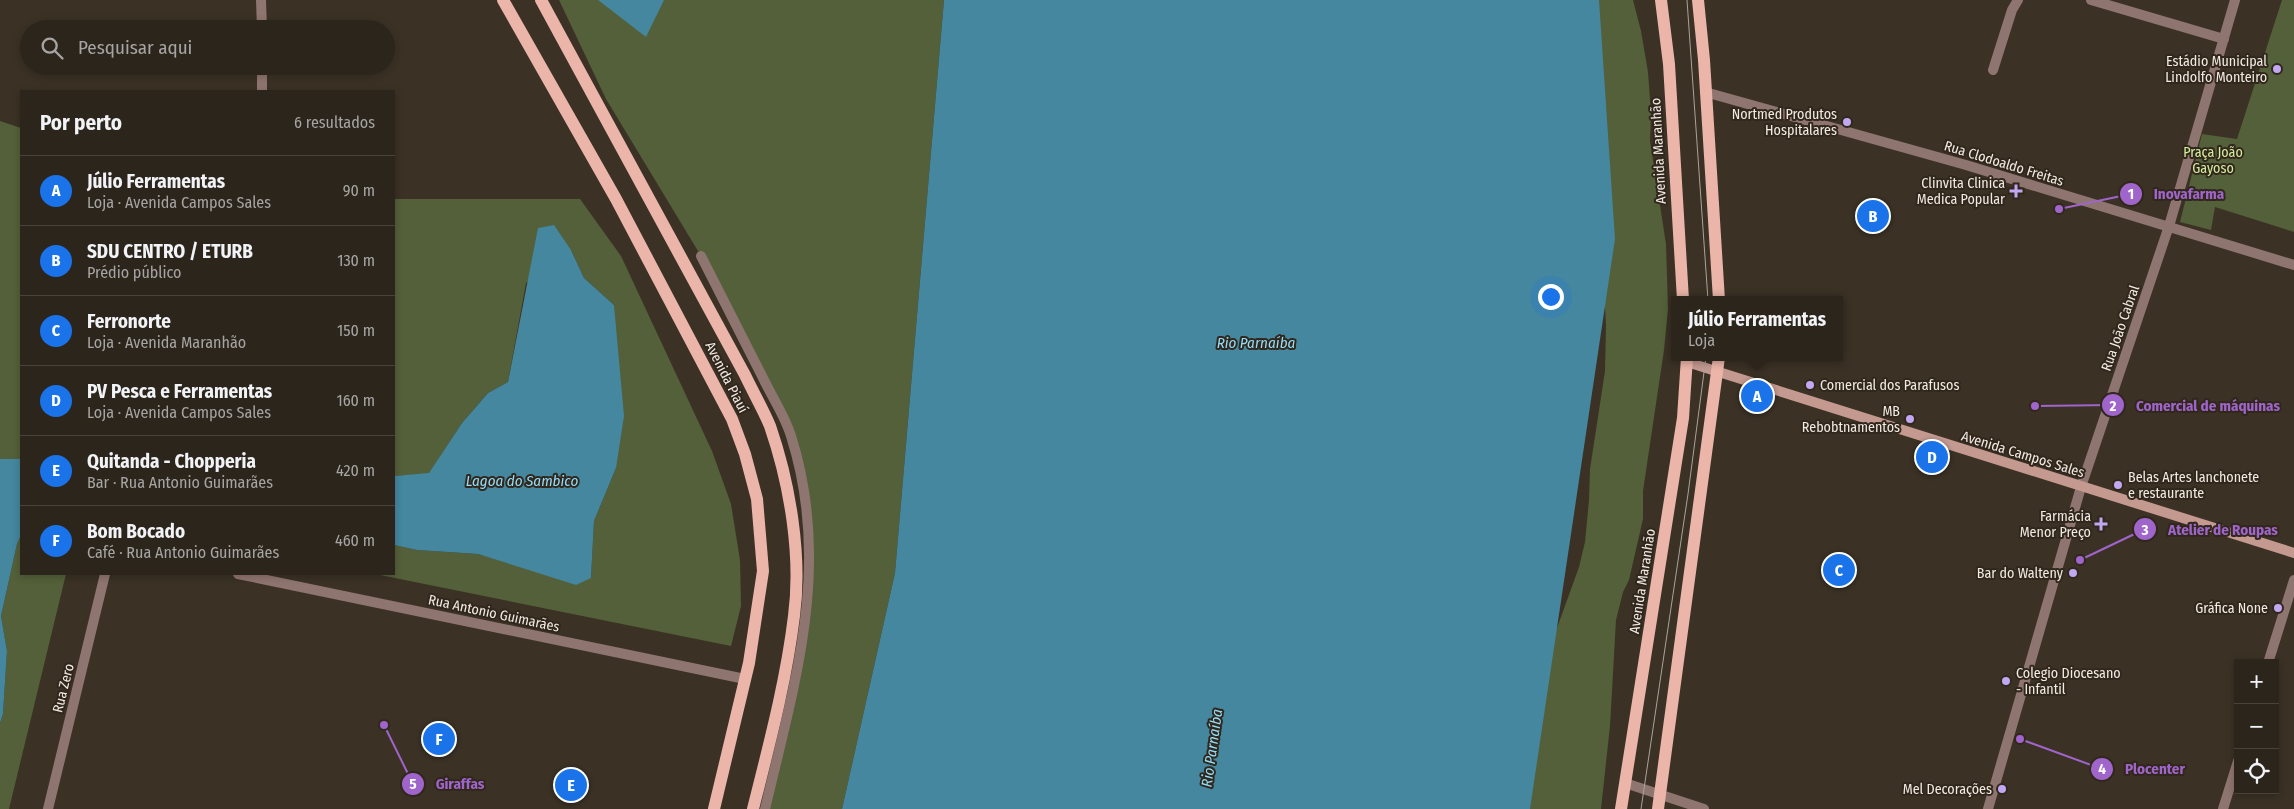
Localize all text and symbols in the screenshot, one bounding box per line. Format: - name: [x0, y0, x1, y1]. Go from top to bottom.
- search box: [20, 20, 395, 75]
- icon: search: [38, 34, 66, 62]
- text: Pesquisar aqui: [78, 36, 192, 59]
- place label: Estádio Municipal Lindolfo Monteiro: [2165, 53, 2267, 86]
- marker: Estádio Municipal Lindolfo Monteiro: [2271, 63, 2283, 75]
- street label: Avenida Maranhão: [1647, 98, 1670, 204]
- place label: Nortmed Produtos Hospitalares: [1732, 106, 1837, 139]
- text: Por perto: [40, 110, 122, 136]
- text: 6 resultados: [294, 113, 375, 132]
- marker: Nortmed Produtos Hospitalares: [1841, 116, 1853, 128]
- street label: Rua Clodoaldo Freitas: [1942, 137, 2066, 190]
- park label: Praça João Gayoso: [2183, 144, 2243, 177]
- text: Júlio Ferramentas: [87, 170, 225, 193]
- place label: Clinvita Clinica Medica Popular: [1917, 175, 2005, 208]
- callout: Inovafarma: [2119, 179, 2234, 209]
- text: A: [52, 181, 60, 200]
- text: 90 m: [343, 181, 375, 200]
- marker: Clinvita Clinica Medica Popular: [2009, 184, 2023, 198]
- text: 1: [2128, 185, 2134, 203]
- text: Inovafarma: [2154, 185, 2225, 203]
- text: Loja · Avenida Campos Sales: [87, 193, 271, 212]
- pin: B: [1857, 197, 1889, 235]
- text: SDU CENTRO / ETURB: [87, 240, 253, 263]
- text: B: [52, 251, 60, 270]
- text: 130 m: [337, 251, 375, 270]
- text: Prédio público: [87, 263, 181, 282]
- street label: Rua João Cabral: [2098, 283, 2143, 373]
- your location: [1538, 284, 1564, 310]
- popup: [1671, 296, 1843, 361]
- text: Júlio Ferramentas: [1688, 308, 1826, 331]
- text: Ferronorte: [87, 310, 171, 333]
- text: C: [52, 321, 60, 340]
- text: 150 m: [337, 321, 375, 340]
- text: Loja: [1688, 331, 1715, 350]
- text: Loja · Avenida Maranhão: [87, 333, 246, 352]
- water label: Rio Parnaíba: [1217, 334, 1296, 352]
- street label: Avenida Piauí: [701, 339, 752, 416]
- pin: A: [1741, 377, 1773, 415]
- place label: Comercial dos Parafusos: [1820, 377, 1959, 394]
- marker: Comercial dos Parafusos: [1804, 379, 1816, 391]
- text: PV Pesca e Ferramentas: [87, 380, 272, 403]
- callout: Comercial de máquinas: [2101, 390, 2290, 420]
- text: D: [51, 391, 61, 410]
- text: 160 m: [336, 391, 375, 410]
- text: 2: [2109, 397, 2117, 415]
- text: Comercial de máquinas: [2136, 397, 2280, 415]
- text: Loja · Avenida Campos Sales: [87, 403, 271, 422]
- place label: MB Rebobtnamentos: [1802, 403, 1900, 436]
- marker: MB Rebobtnamentos: [1904, 413, 1916, 425]
- street label: Avenida Campos Sales: [1959, 428, 2086, 481]
- pin: D: [1916, 438, 1948, 476]
- text: Quitanda - Chopperia: [87, 450, 256, 473]
- text: E: [52, 461, 60, 480]
- text: 420 m: [336, 461, 375, 480]
- place label: Belas Artes lanchonete e restaurante: [2128, 469, 2259, 502]
- water label: Lagoa do Sambico: [466, 472, 578, 490]
- text: Bar · Rua Antonio Guimarães: [87, 473, 273, 492]
- marker: Belas Artes lanchonete e restaurante: [2112, 479, 2124, 491]
- place label: Farmácia Menor Preço: [2020, 508, 2091, 541]
- callout: Atelier de Roupas: [2133, 514, 2288, 544]
- marker: Farmácia Menor Preço: [2095, 518, 2107, 530]
- text: Bom Bocado: [87, 520, 185, 543]
- text: 3: [2140, 521, 2149, 539]
- text: Atelier de Roupas: [2167, 521, 2278, 539]
- street label: Avenida Maranhão: [1626, 527, 1659, 635]
- text: F: [52, 531, 60, 550]
- text: 460 m: [335, 531, 375, 550]
- text: Café · Rua Antonio Guimarães: [87, 543, 279, 562]
- pin: C: [1823, 551, 1855, 589]
- place label: Bar do Walteny: [1977, 565, 2064, 582]
- marker: Bar do Walteny: [2067, 567, 2079, 579]
- street label: Rua Antonio Guimarães: [427, 591, 561, 636]
- place label: Gráfica None: [2195, 600, 2268, 617]
- marker: Gráfica None: [2272, 602, 2284, 614]
- map controls: [2234, 659, 2279, 794]
- button: +: [2234, 659, 2279, 704]
- street label: Rua Zero: [49, 662, 78, 715]
- place label: Colegio Diocesano - Infantil: [2016, 665, 2121, 698]
- marker: Colegio Diocesano - Infantil: [2000, 675, 2012, 687]
- button: −: [2234, 704, 2279, 749]
- water label: Rio Parnaíba: [1198, 708, 1226, 788]
- pin: F: [423, 720, 455, 758]
- button: locate: [2234, 749, 2279, 794]
- callout: Plocenter: [2090, 754, 2195, 784]
- text: 4: [2098, 760, 2106, 778]
- text: Plocenter: [2125, 760, 2185, 778]
- pin: E: [555, 766, 587, 804]
- callout: Giraffas: [400, 769, 494, 799]
- text: 5: [409, 775, 417, 793]
- text: Giraffas: [436, 775, 485, 793]
- place label: Mel Decorações: [1903, 781, 1992, 798]
- marker: Mel Decorações: [1996, 783, 2008, 795]

